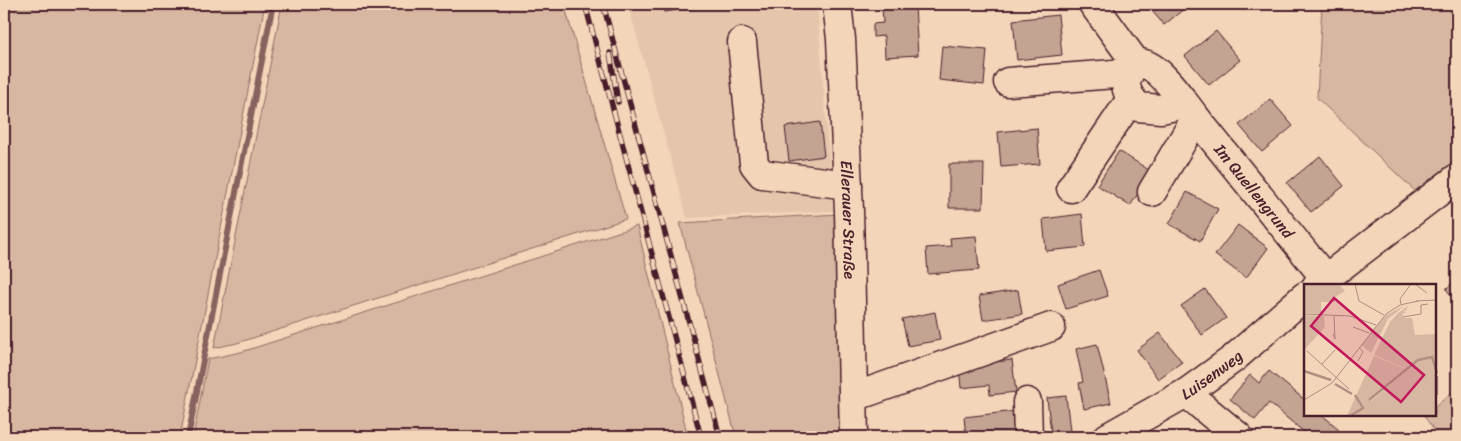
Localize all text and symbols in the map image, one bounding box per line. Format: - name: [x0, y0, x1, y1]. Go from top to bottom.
- street label: Im Quellengrund: [1206, 136, 1303, 246]
- street label: Ellerauer Straße: [832, 160, 865, 280]
- inset map: [1304, 284, 1436, 416]
- street label: Luisenweg: [1175, 342, 1250, 408]

